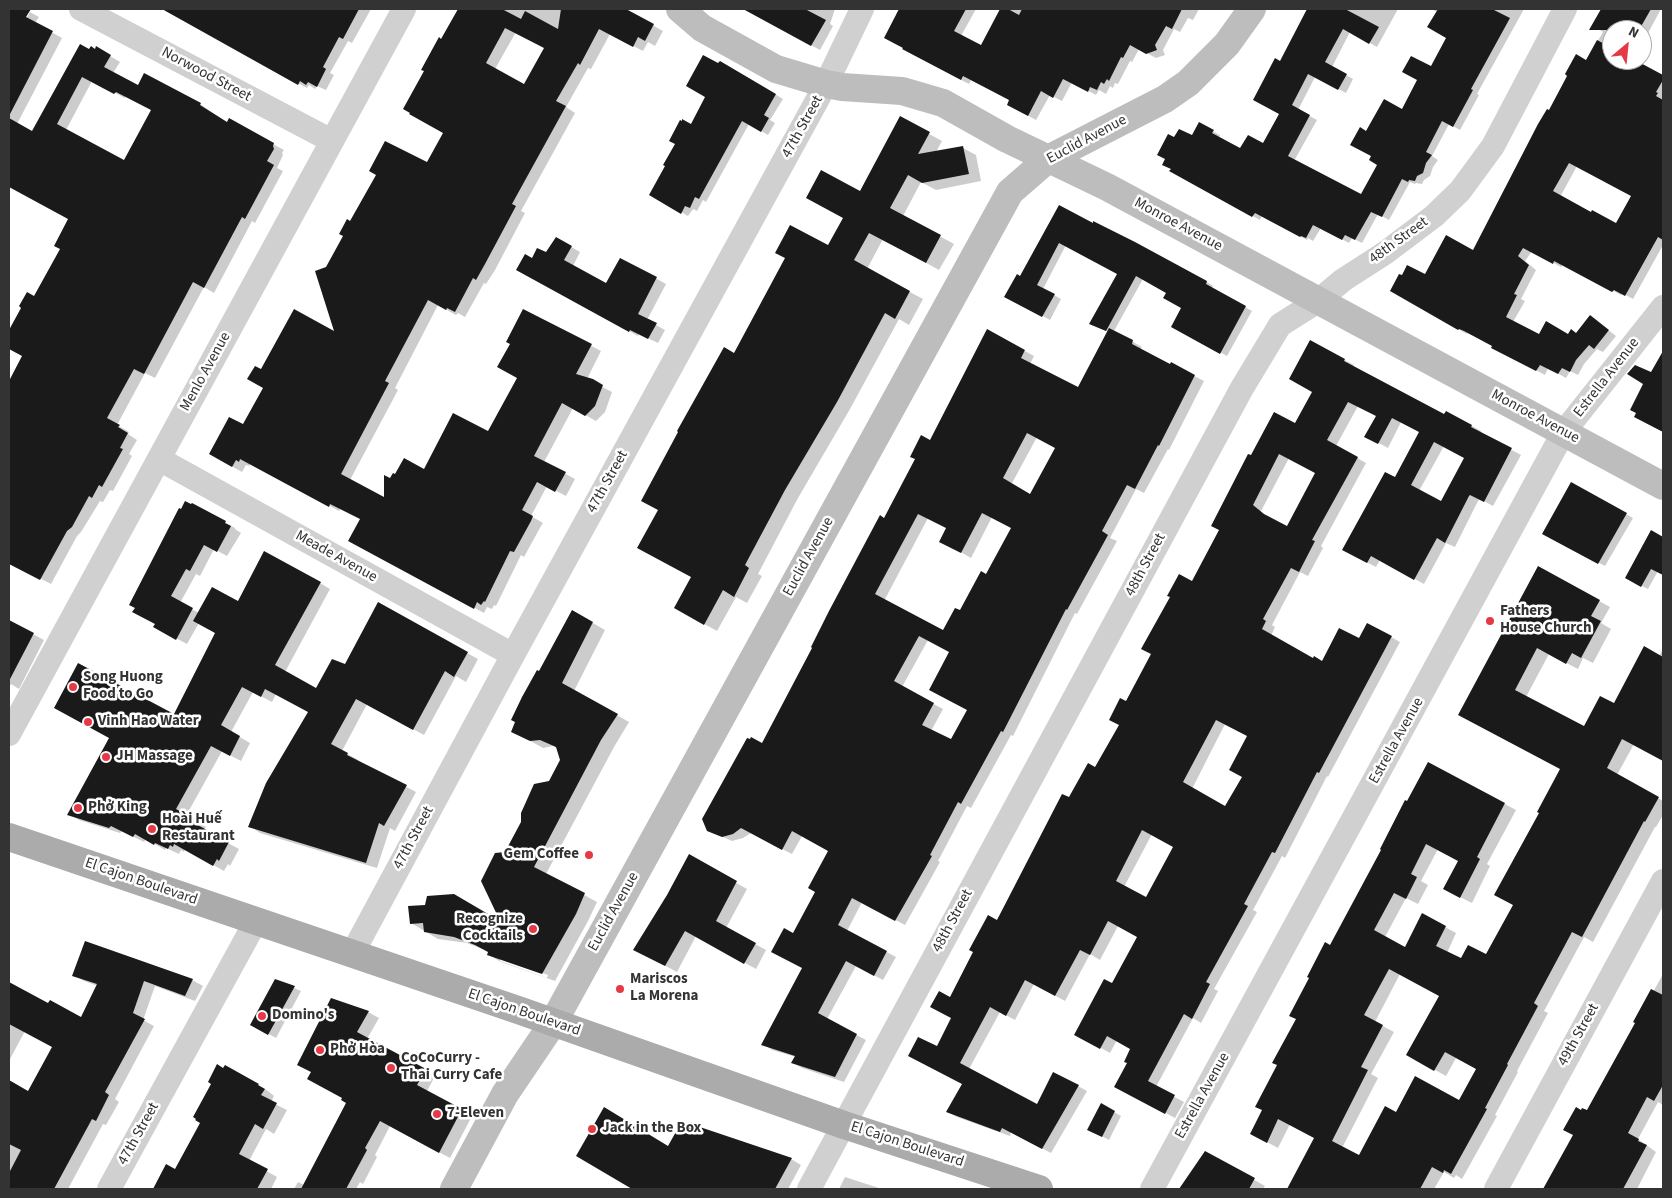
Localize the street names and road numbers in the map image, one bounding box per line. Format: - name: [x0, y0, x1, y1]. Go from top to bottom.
- street label: Norwood Street: [158, 44, 254, 106]
- street label: 47th Street: [778, 93, 828, 161]
- street label: Euclid Avenue: [1044, 111, 1130, 169]
- street label: Monroe Avenue: [1131, 194, 1225, 256]
- street label: 48th Street: [1366, 214, 1432, 268]
- street label: Menlo Avenue: [177, 329, 235, 415]
- street label: Estrella Avenue: [1570, 335, 1644, 421]
- street label: Monroe Avenue: [1488, 386, 1582, 448]
- street label: 47th Street: [583, 448, 633, 516]
- street label: Euclid Avenue: [780, 514, 838, 600]
- street label: Meade Avenue: [292, 527, 380, 587]
- street label: 48th Street: [1122, 530, 1170, 600]
- street label: Estrella Avenue: [1366, 695, 1428, 787]
- street label: 47th Street: [390, 803, 438, 873]
- street label: El Cajon Boulevard: [82, 854, 200, 910]
- street label: Euclid Avenue: [585, 869, 643, 955]
- street label: 48th Street: [929, 886, 977, 956]
- street label: El Cajon Boulevard: [465, 985, 583, 1041]
- street label: 49th Street: [1554, 1001, 1604, 1069]
- street label: Estrella Avenue: [1172, 1050, 1234, 1142]
- street label: 47th Street: [114, 1100, 164, 1168]
- street label: El Cajon Boulevard: [848, 1118, 966, 1172]

